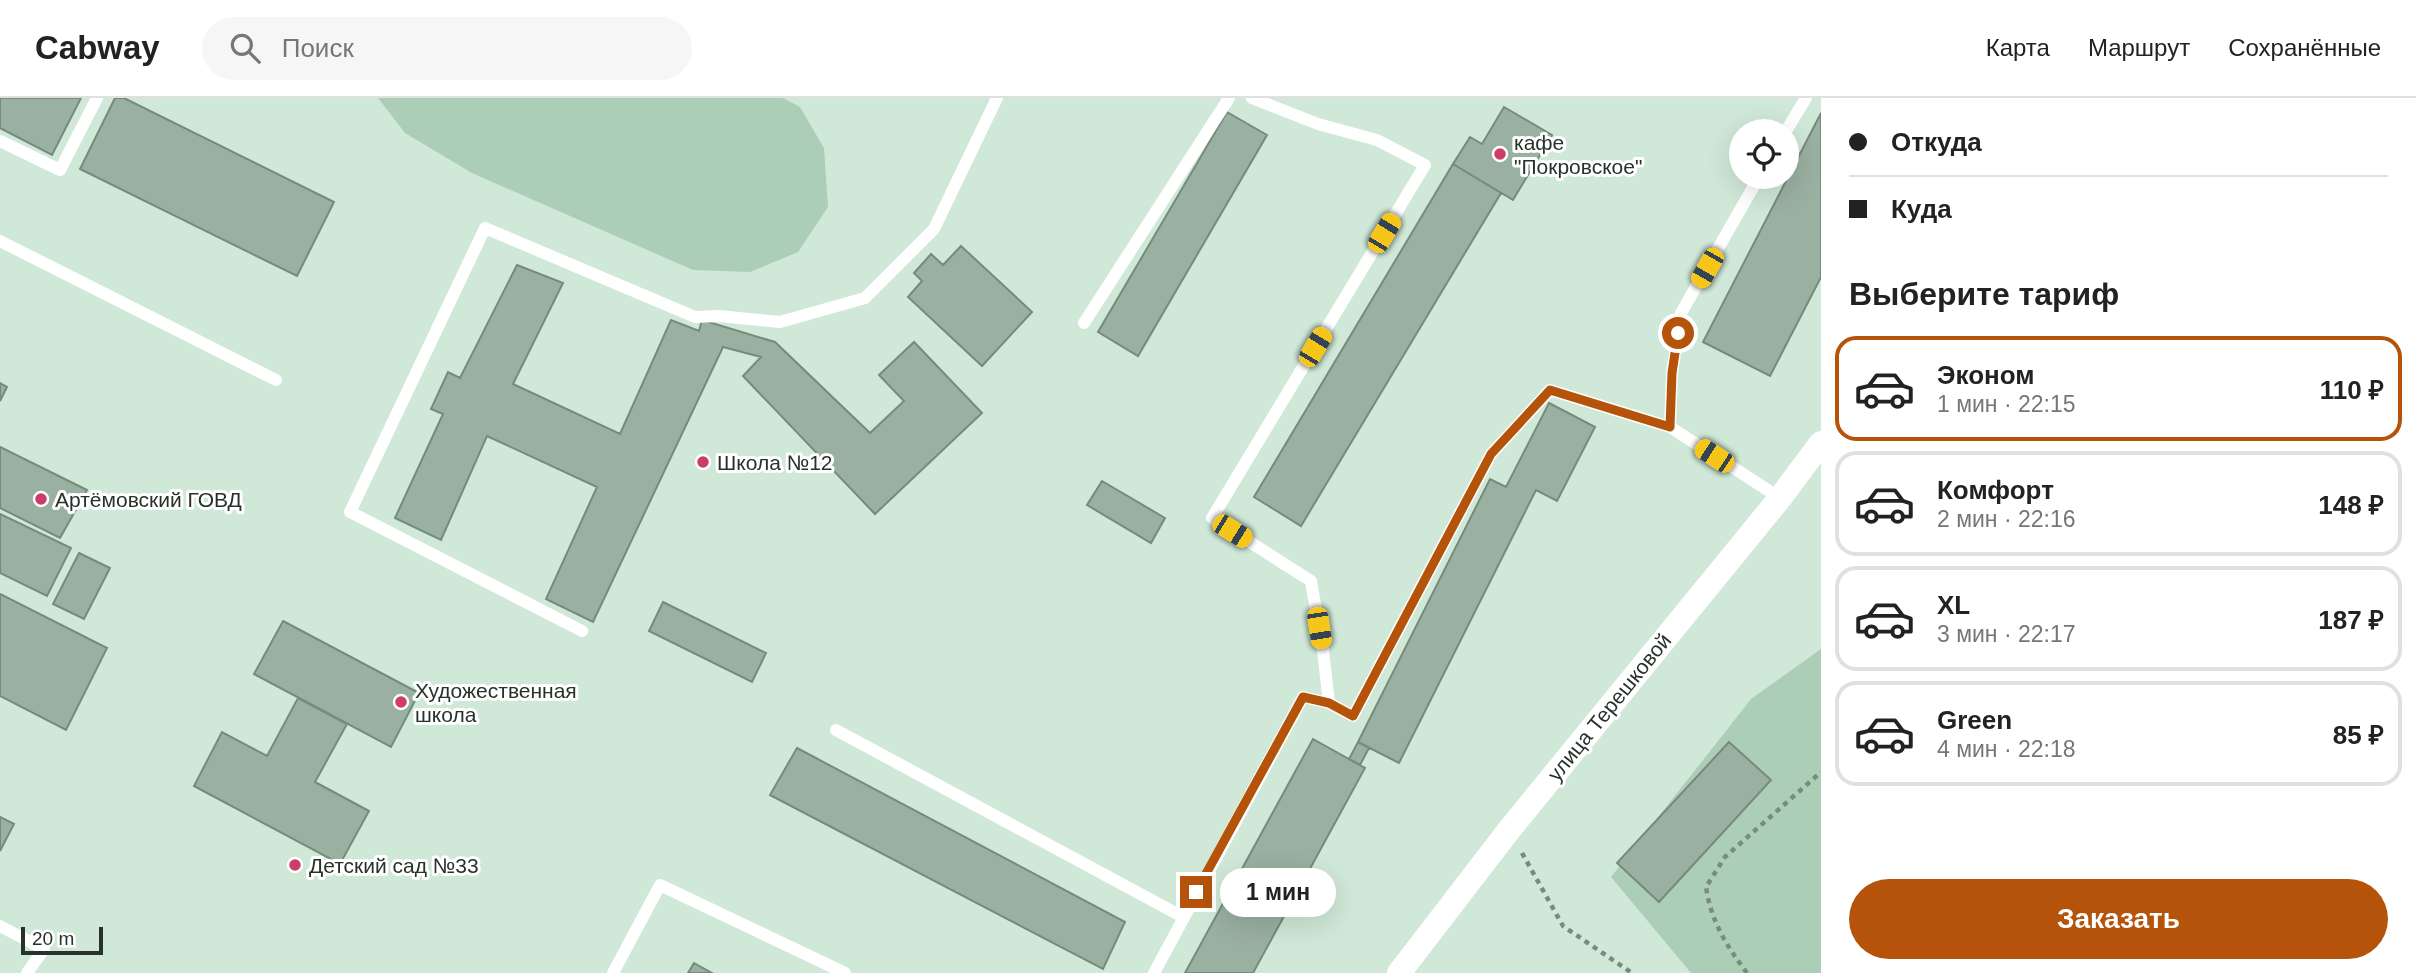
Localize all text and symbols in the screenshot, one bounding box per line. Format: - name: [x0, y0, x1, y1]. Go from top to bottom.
- search box: [202, 17, 692, 80]
- text: Cabway: [35, 29, 160, 66]
- icon: search: [226, 29, 264, 67]
- text: Поиск: [282, 33, 354, 63]
- text: Карта: [1986, 34, 2050, 61]
- text: Маршрут: [2088, 34, 2190, 61]
- text: Сохранённые: [2228, 34, 2381, 61]
- map controls: [1729, 119, 1799, 189]
- button: locate: [1729, 119, 1799, 189]
- text: Откуда: [1891, 127, 1982, 157]
- place label: кафе "Покровское": [1514, 131, 1642, 178]
- marker: кафе "Покровское": [1492, 146, 1508, 162]
- text: Куда: [1891, 194, 1952, 224]
- car: [1365, 210, 1404, 256]
- car: [1688, 245, 1727, 291]
- text: Выберите тариф: [1849, 276, 2119, 312]
- route start: [1662, 317, 1694, 349]
- car: [1296, 324, 1335, 370]
- icon: car: [1853, 357, 1916, 420]
- text: Эконом: [1937, 360, 2035, 390]
- text: 110 ₽: [2320, 375, 2384, 405]
- text: 1 мин · 22:15: [1937, 391, 2076, 417]
- car: [1691, 436, 1738, 476]
- place label: Школа №12: [717, 451, 833, 474]
- marker: Школа №12: [695, 454, 711, 470]
- icon: car: [1853, 472, 1916, 535]
- text: Комфорт: [1937, 475, 2054, 505]
- place label: Артёмовский ГОВД: [55, 488, 242, 511]
- text: 148 ₽: [2318, 490, 2384, 520]
- marker: Артёмовский ГОВД: [33, 491, 49, 507]
- text: 2 мин · 22:16: [1937, 506, 2076, 532]
- car: [1209, 511, 1256, 551]
- icon: car: [1853, 587, 1916, 650]
- text: XL: [1937, 590, 1970, 620]
- text: 187 ₽: [2318, 605, 2384, 635]
- car: [1306, 606, 1333, 650]
- text: 3 мин · 22:17: [1937, 621, 2076, 647]
- street label: улица Терешковой: [1543, 629, 1675, 785]
- place label: Художественная школа: [415, 679, 577, 726]
- marker: Художественная школа: [393, 694, 409, 710]
- icon: car: [1853, 702, 1916, 765]
- text: Green: [1937, 705, 2012, 735]
- text: 85 ₽: [2333, 720, 2384, 750]
- text: 4 мин · 22:18: [1937, 736, 2076, 762]
- place label: Детский сад №33: [309, 854, 479, 877]
- marker: Детский сад №33: [287, 857, 303, 873]
- callout: 1 мин: [1220, 868, 1336, 916]
- route end: [1180, 876, 1212, 908]
- text: 1 мин: [1246, 879, 1310, 905]
- button: Заказать: [1849, 879, 2388, 959]
- scale bar: [21, 924, 103, 956]
- text: 20 m: [32, 928, 74, 949]

